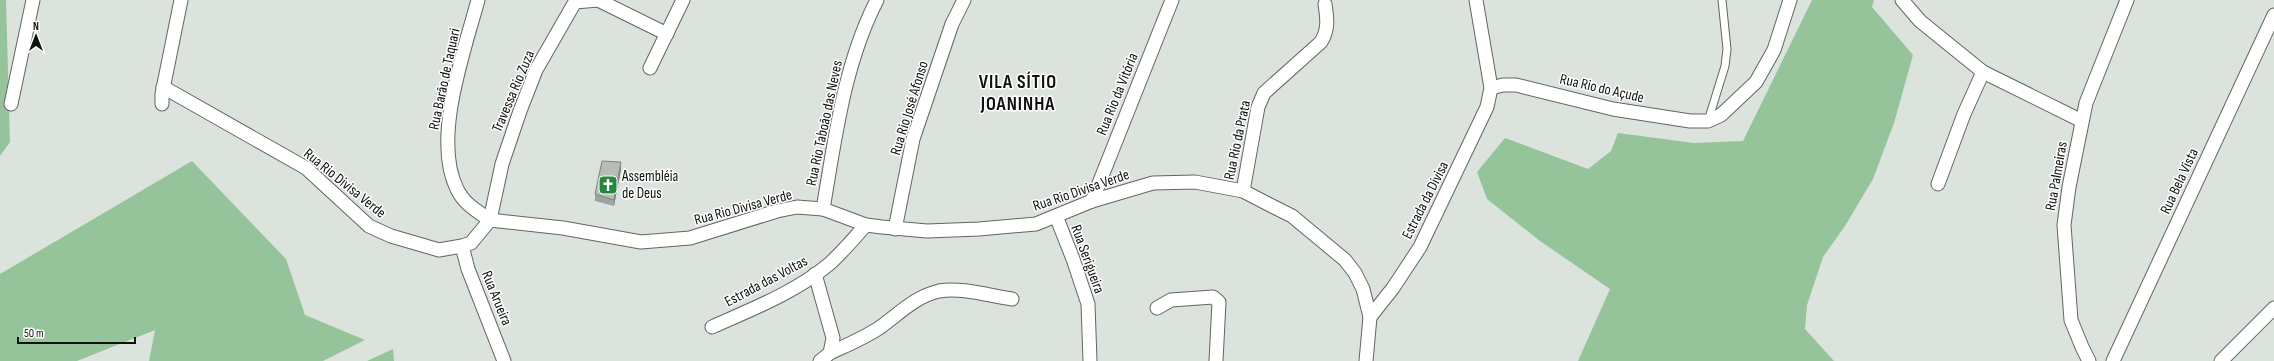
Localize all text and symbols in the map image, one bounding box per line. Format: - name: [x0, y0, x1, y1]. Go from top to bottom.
- north arrow: [16, 16, 56, 56]
- text: N: [33, 20, 39, 33]
- street label: Rua Barão de Taquari: [424, 26, 465, 132]
- street label: Travessa Rio Zuza: [488, 47, 539, 135]
- street label: Rua Rio da Vitória: [1092, 50, 1143, 138]
- street label: Rua Rio Taboão das Neves: [802, 59, 847, 188]
- street label: Rua Rio José Afonso: [886, 59, 933, 158]
- street label: Rua Rio do Açude: [1558, 70, 1646, 107]
- district label: VILA SÍTIO JOANINHA: [979, 71, 1057, 116]
- street label: Rua Rio da Prata: [1220, 99, 1255, 181]
- street label: Rua Palmeiras: [2041, 140, 2072, 212]
- street label: Rua Rio Divisa Verde: [300, 144, 390, 222]
- street label: Rua Bela Vista: [2156, 145, 2203, 217]
- street label: Estrada da Divisa: [1398, 158, 1453, 242]
- street label: Rua Rio Divisa Verde: [1031, 165, 1132, 216]
- place label: Assembléia de Deus: [621, 167, 679, 203]
- church icon: Assembléia de Deus: [597, 174, 619, 196]
- street label: Rua Rio Divisa Verde: [692, 185, 794, 230]
- street label: Rua Serigueira: [1066, 222, 1109, 296]
- street label: Estrada das Voltas: [722, 252, 811, 311]
- street label: Rua Arueira: [477, 268, 516, 329]
- scale bar: [18, 319, 135, 345]
- text: 50 m: [24, 326, 44, 341]

